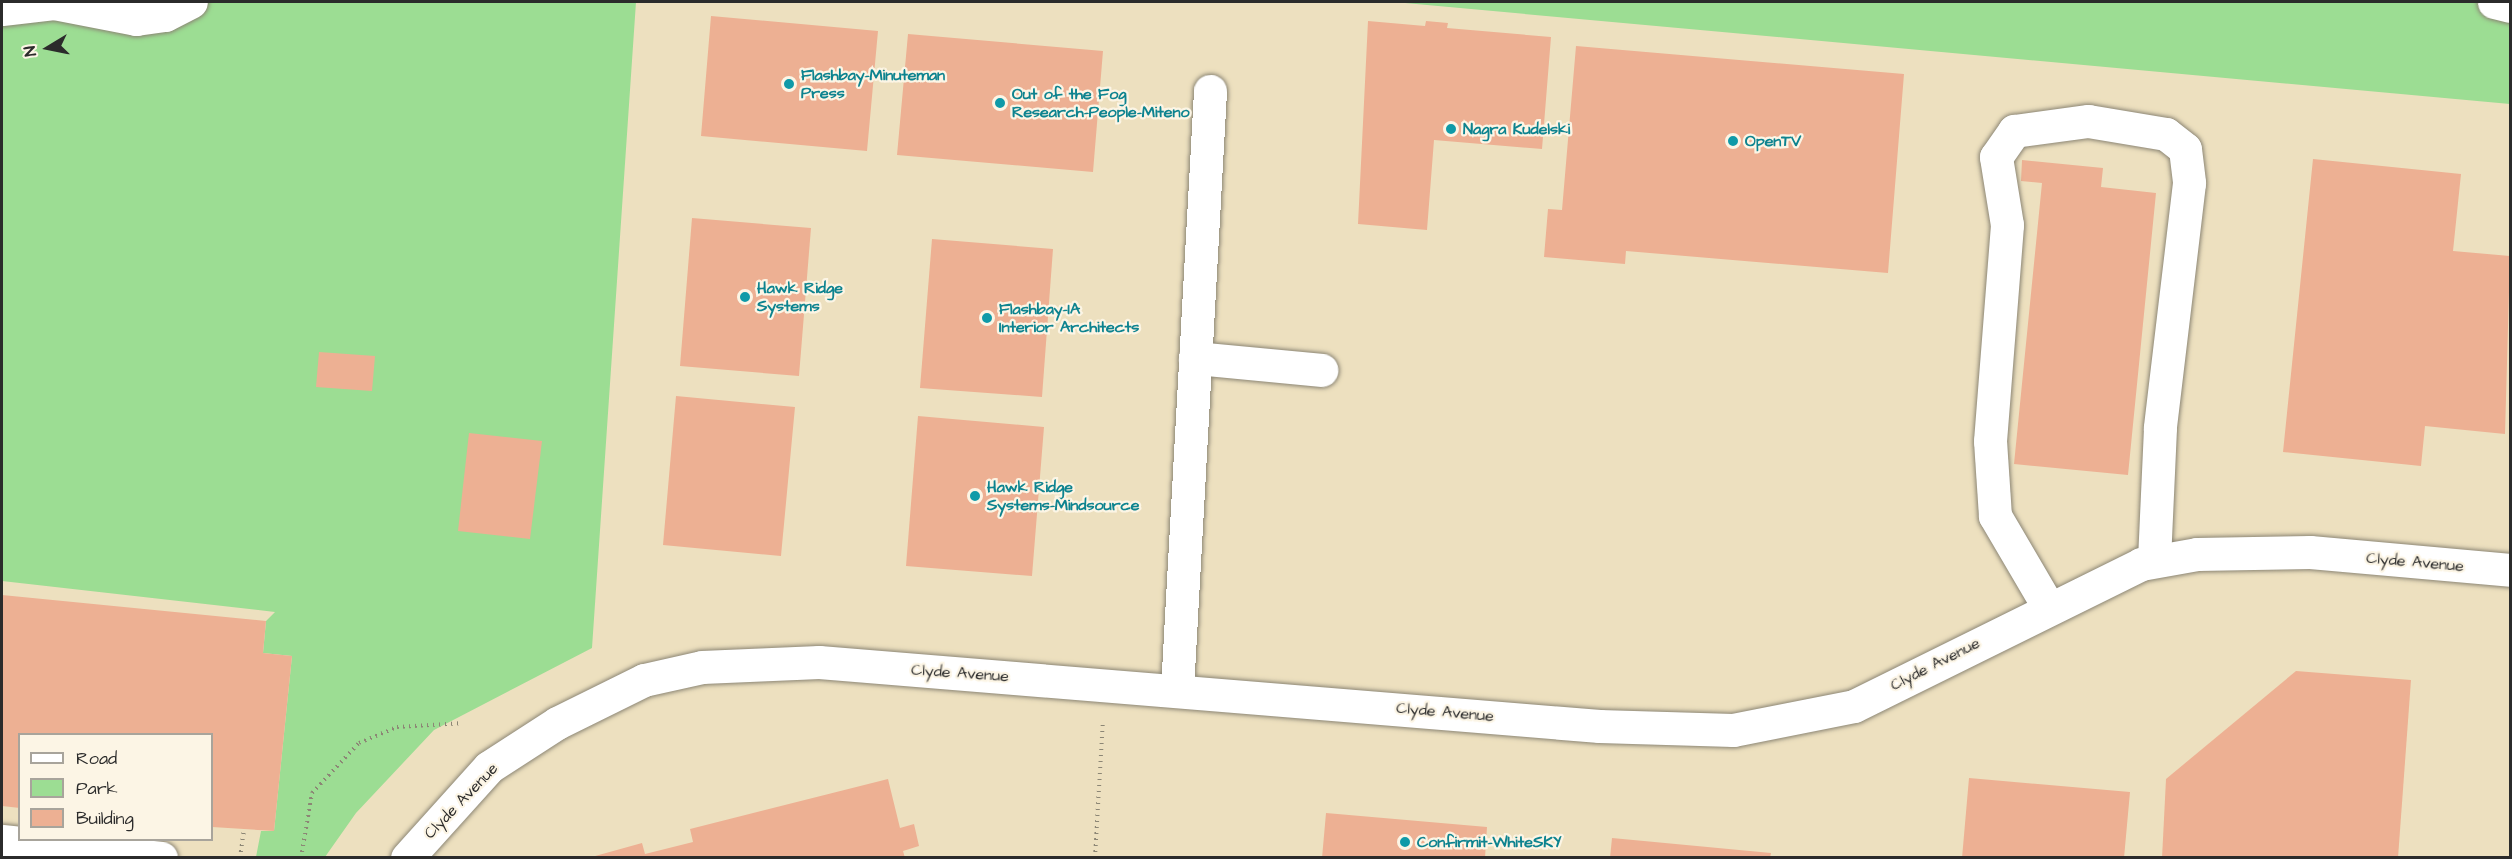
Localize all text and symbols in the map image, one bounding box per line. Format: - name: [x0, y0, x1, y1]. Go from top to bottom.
- north arrow: [18, 18, 78, 78]
- text: N: [19, 44, 42, 58]
- place label: Flashbay-Minuteman Press: [801, 65, 945, 103]
- marker: Flashbay-Minuteman Press: [782, 77, 796, 91]
- place label: Out of the Fog Research-People-Miteno: [1012, 84, 1189, 122]
- marker: Out of the Fog Research-People-Miteno: [993, 96, 1007, 110]
- place label: Nagra Kudelski: [1463, 119, 1570, 139]
- marker: Nagra Kudelski: [1444, 122, 1458, 136]
- place label: OpenTV: [1745, 131, 1801, 151]
- marker: OpenTV: [1726, 134, 1740, 148]
- place label: Hawk Ridge Systems: [757, 278, 843, 316]
- marker: Hawk Ridge Systems: [738, 290, 752, 304]
- place label: Flashbay-IA Interior Architects: [999, 299, 1139, 337]
- marker: Flashbay-IA Interior Architects: [980, 311, 994, 325]
- place label: Hawk Ridge Systems-Mindsource: [987, 477, 1139, 515]
- marker: Hawk Ridge Systems-Mindsource: [968, 489, 982, 503]
- street label: Clyde Avenue: [2365, 548, 2465, 576]
- street label: Clyde Avenue: [1887, 633, 1983, 695]
- street label: Clyde Avenue: [911, 660, 1009, 686]
- street label: Clyde Avenue: [1395, 698, 1495, 726]
- legend: [18, 733, 213, 841]
- text: Road: [76, 746, 117, 771]
- street label: Clyde Avenue: [420, 759, 502, 843]
- text: Park: [76, 776, 118, 801]
- text: Building: [76, 806, 134, 831]
- place label: Confirmit-WhiteSKY: [1417, 832, 1561, 852]
- marker: Confirmit-WhiteSKY: [1398, 835, 1412, 849]

